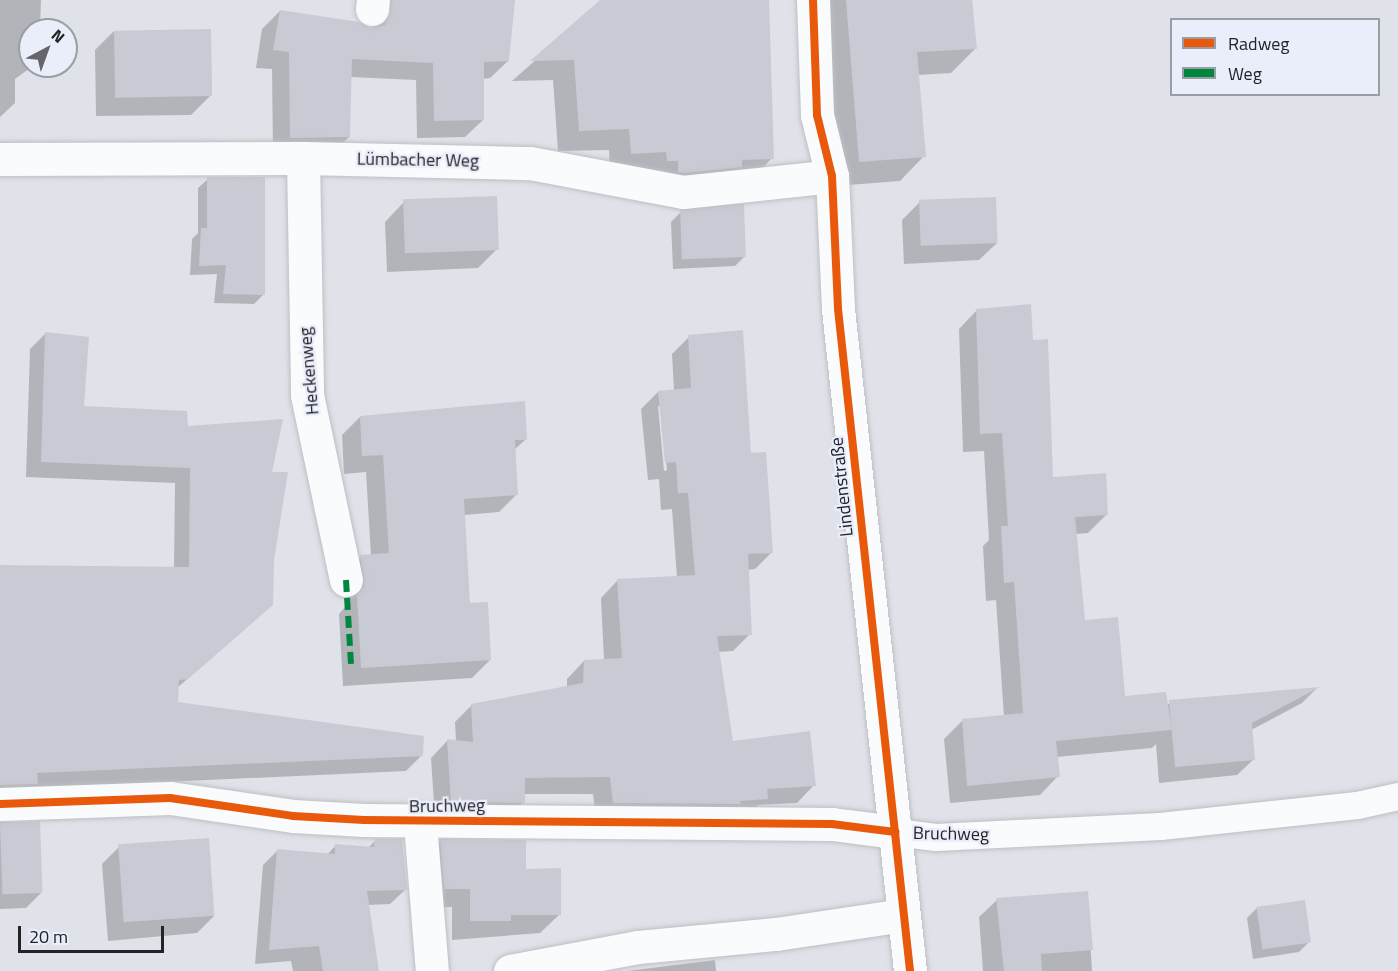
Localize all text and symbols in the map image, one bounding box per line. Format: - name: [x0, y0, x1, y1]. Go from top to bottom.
- north arrow: [18, 18, 78, 78]
- legend: [1170, 18, 1380, 96]
- text: N: [46, 23, 71, 49]
- text: Radweg: [1228, 30, 1290, 57]
- text: Weg: [1228, 60, 1262, 87]
- street label: Lümbacher Weg: [357, 148, 479, 172]
- street label: Heckenweg: [294, 326, 324, 416]
- street label: Lindenstraße: [826, 436, 858, 538]
- street label: Bruchweg: [409, 795, 485, 817]
- street label: Bruchweg: [913, 823, 989, 845]
- scale bar: [21, 914, 166, 952]
- text: 20 m: [29, 923, 68, 950]

